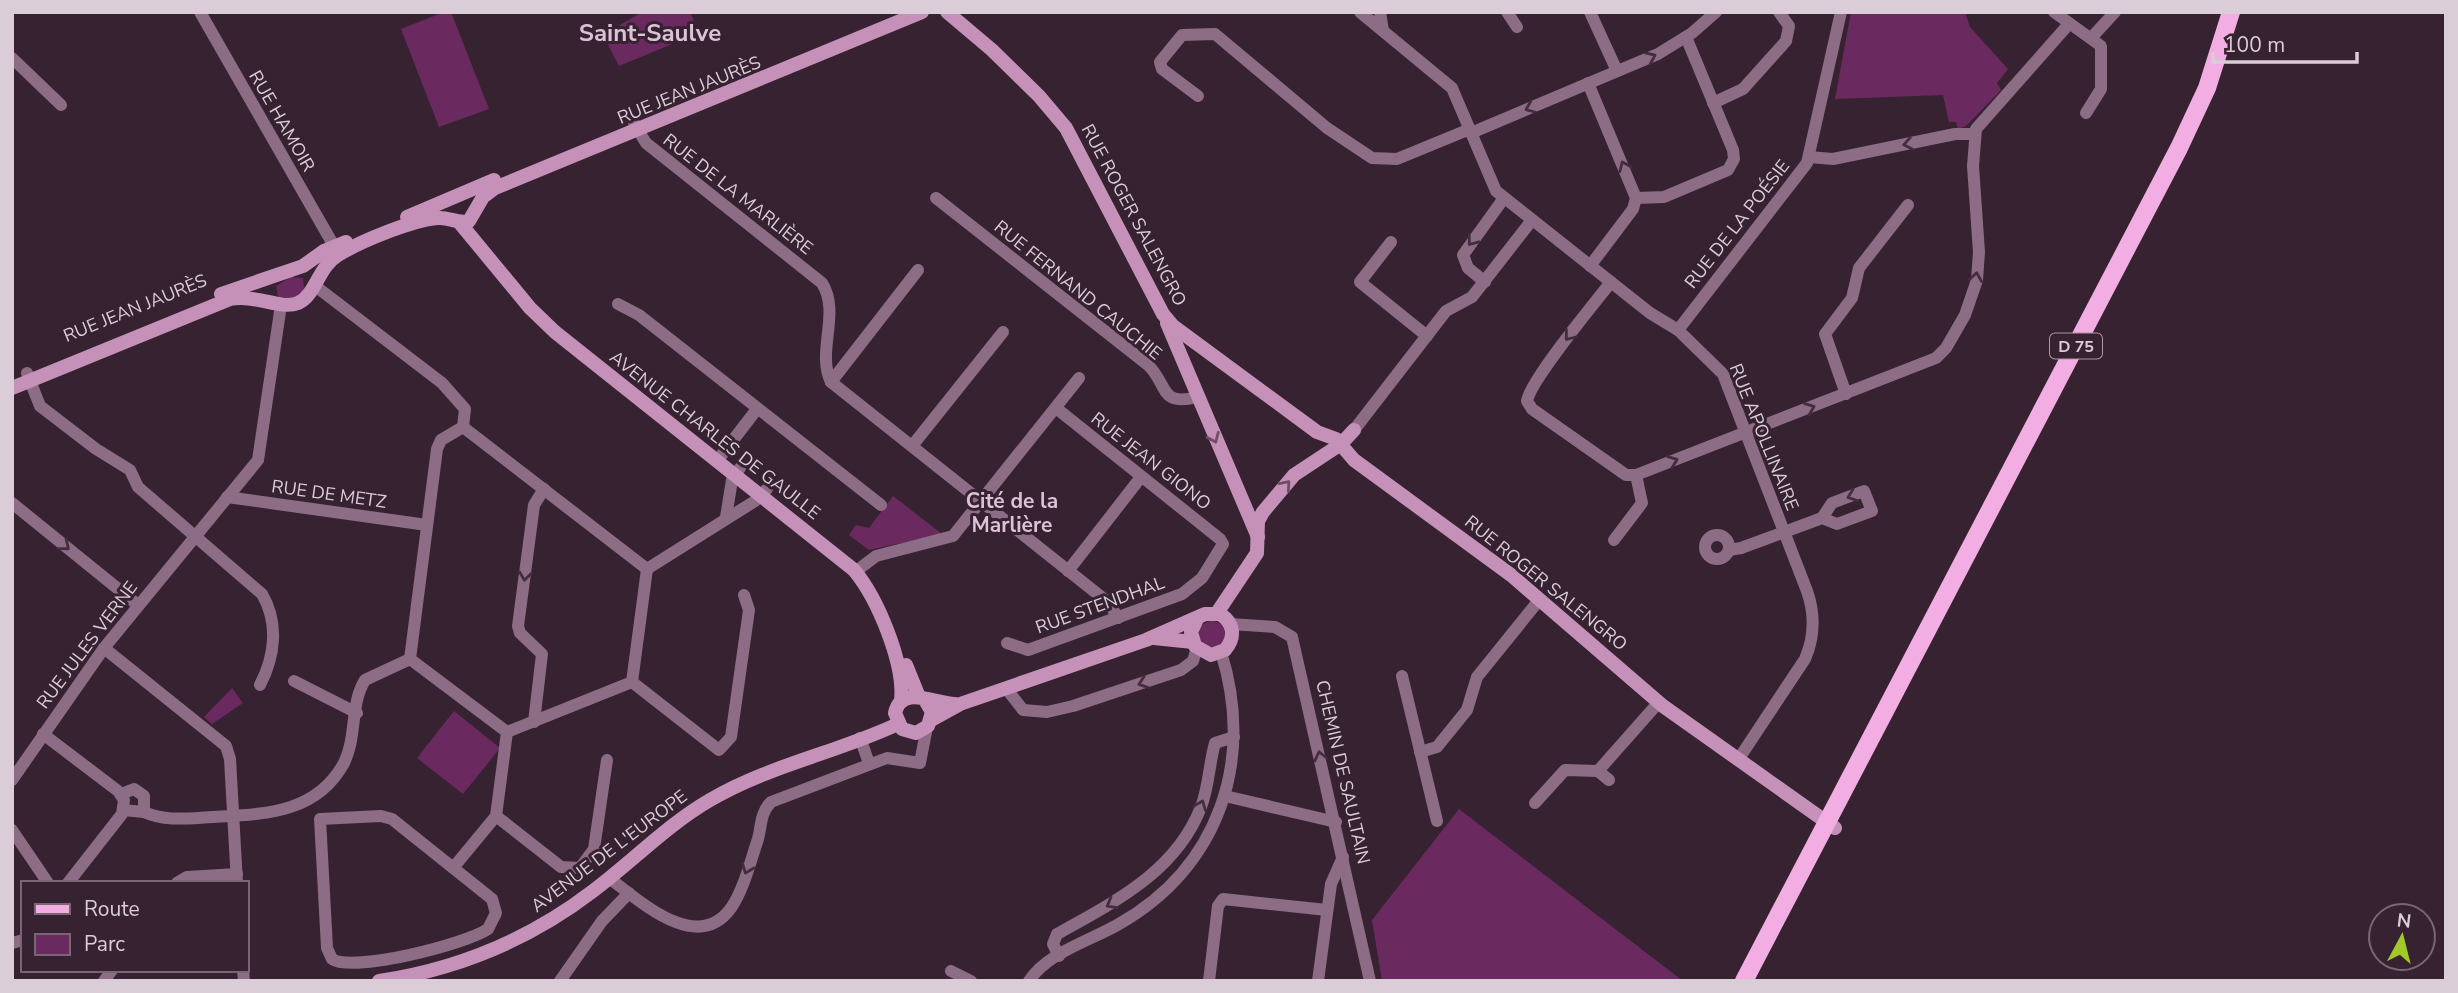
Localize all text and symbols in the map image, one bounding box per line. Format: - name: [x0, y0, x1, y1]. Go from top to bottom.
- district label: Saint-Saulve: [579, 17, 721, 49]
- scale bar: [2213, 21, 2356, 65]
- text: 100 m: [2224, 31, 2285, 59]
- street label: RUE JEAN JAURÈS: [614, 50, 764, 130]
- one-way arrow: [1644, 51, 1656, 65]
- street label: RUE HAMOIR: [243, 66, 321, 176]
- one-way arrow: [1525, 100, 1537, 114]
- street label: RUE ROGER SALENGRO: [1076, 120, 1192, 310]
- street label: RUE DE LA MARLIÈRE: [658, 128, 818, 260]
- one-way arrow: [1902, 135, 1914, 150]
- street label: RUE DE LA POÉSIE: [1679, 155, 1795, 293]
- one-way arrow: [1618, 160, 1632, 173]
- street label: RUE FERNAND CAUCHIE: [989, 215, 1167, 365]
- one-way arrow: [1468, 233, 1481, 246]
- street label: RUE JEAN JAURÈS: [60, 268, 210, 348]
- one-way arrow: [1968, 271, 1983, 283]
- one-way arrow: [1565, 329, 1578, 341]
- road number: D 75: [2050, 334, 2102, 358]
- street label: AVENUE CHARLES DE GAULLE: [605, 345, 825, 525]
- street label: RUE APOLLINAIRE: [1724, 360, 1804, 514]
- one-way arrow: [1804, 402, 1816, 416]
- street label: RUE JEAN GIONO: [1086, 407, 1216, 515]
- one-way arrow: [1206, 431, 1220, 443]
- one-way arrow: [1666, 455, 1679, 469]
- street label: RUE DE METZ: [270, 474, 388, 514]
- one-way arrow: [1278, 480, 1290, 493]
- district label: Cité de la Marlière: [966, 487, 1058, 539]
- one-way arrow: [1846, 488, 1858, 502]
- street label: RUE ROGER SALENGRO: [1460, 510, 1632, 656]
- one-way arrow: [57, 538, 70, 550]
- one-way arrow: [518, 570, 533, 582]
- street label: RUE STENDHAL: [1032, 570, 1168, 639]
- street label: RUE JULES VERNE: [31, 576, 143, 714]
- one-way arrow: [1138, 675, 1150, 689]
- street label: CHEMIN DE SAULTAIN: [1310, 678, 1376, 866]
- one-way arrow: [1314, 750, 1328, 762]
- street label: AVENUE DE L'EUROPE: [526, 784, 692, 918]
- one-way arrow: [1192, 800, 1206, 812]
- one-way arrow: [741, 863, 755, 875]
- legend: [21, 881, 248, 972]
- text: Route: [84, 895, 140, 923]
- one-way arrow: [1106, 896, 1118, 909]
- north arrow: [2367, 902, 2437, 972]
- text: N: [2395, 907, 2413, 935]
- text: Parc: [84, 930, 125, 958]

